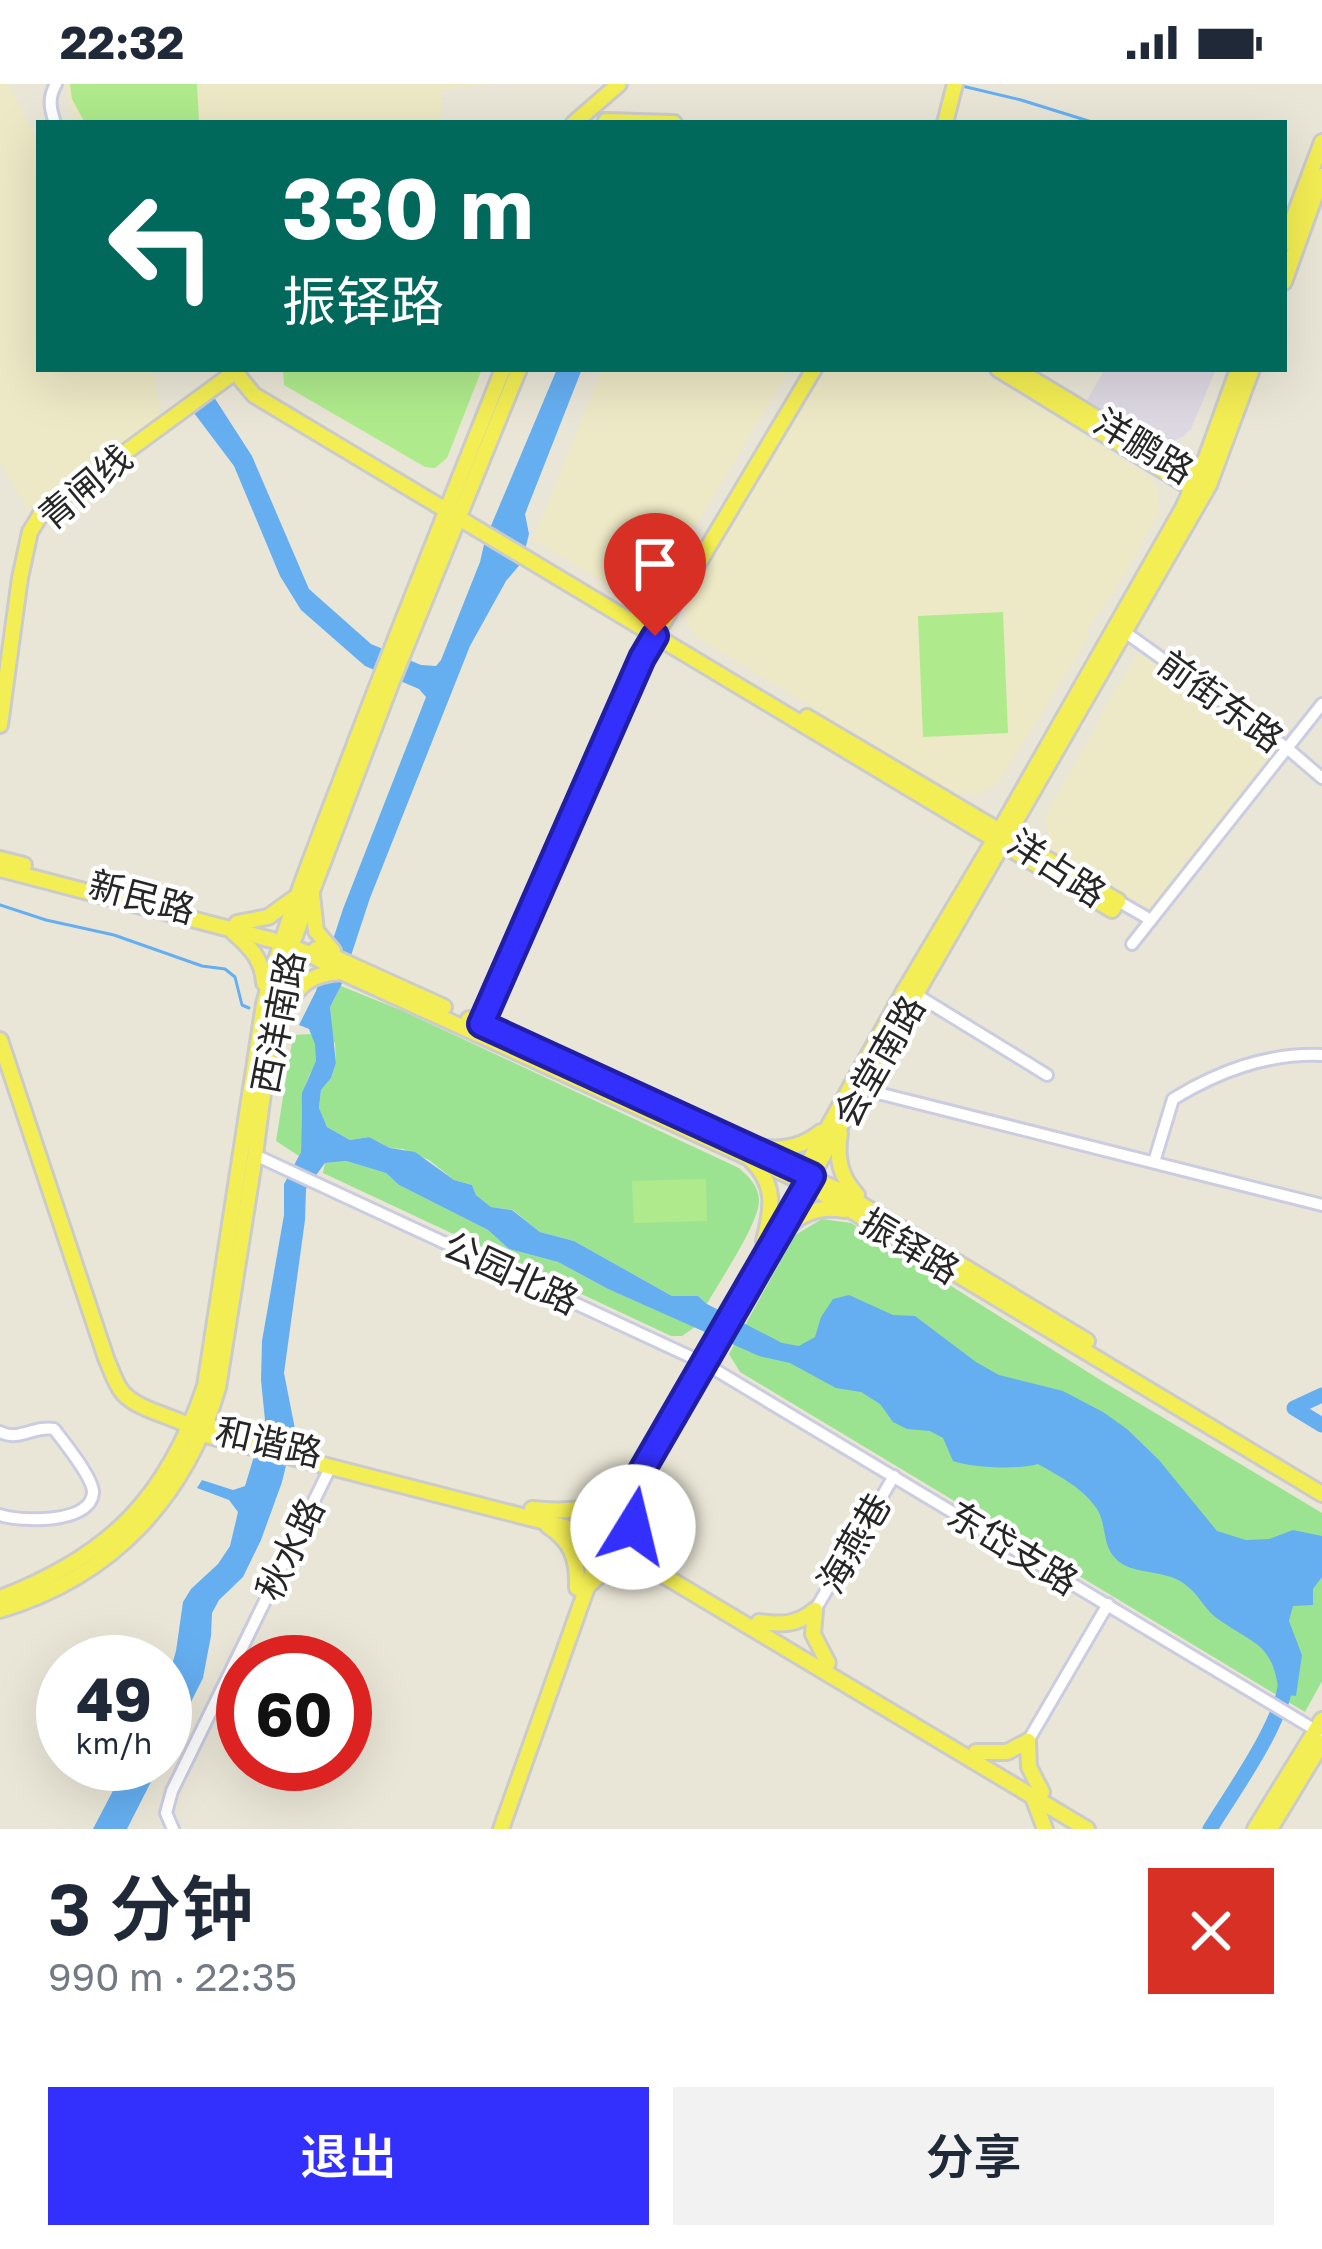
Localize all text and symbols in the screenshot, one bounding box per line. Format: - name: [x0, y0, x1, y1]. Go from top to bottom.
- text: 22:32: [60, 15, 184, 69]
- text: 330 m: [282, 157, 534, 257]
- icon: left: [84, 168, 240, 324]
- text: 振铎路: [282, 268, 444, 333]
- street label: 洋鹏路: [1087, 399, 1202, 492]
- street label: 青闸线: [29, 435, 140, 538]
- pin: [604, 513, 706, 636]
- icon: arrive: [622, 531, 688, 597]
- street label: 前街东路: [1150, 641, 1292, 760]
- street label: 洋占路: [1000, 820, 1114, 915]
- street label: 新民路: [84, 862, 200, 931]
- street label: 西洋南路: [243, 947, 312, 1097]
- street label: 会堂南路: [824, 988, 933, 1134]
- street label: 振铎路: [853, 1199, 968, 1292]
- street label: 公园北路: [437, 1223, 586, 1322]
- street label: 和谐路: [212, 1408, 327, 1475]
- position arrow: [570, 1464, 696, 1590]
- street label: 海燕巷: [808, 1485, 899, 1600]
- street label: 秋水路: [247, 1491, 333, 1607]
- street label: 东岱支路: [940, 1492, 1086, 1603]
- speed limit sign: 60: [216, 1635, 372, 1791]
- text: 49: [76, 1662, 152, 1734]
- text: km/h: [76, 1725, 152, 1761]
- text: 3 分钟: [48, 1864, 254, 1951]
- button: close: [1148, 1868, 1274, 1994]
- text: 990 m · 22:35: [48, 1953, 297, 2000]
- button: 退出: [48, 2087, 649, 2225]
- button: 分享: [673, 2087, 1274, 2225]

